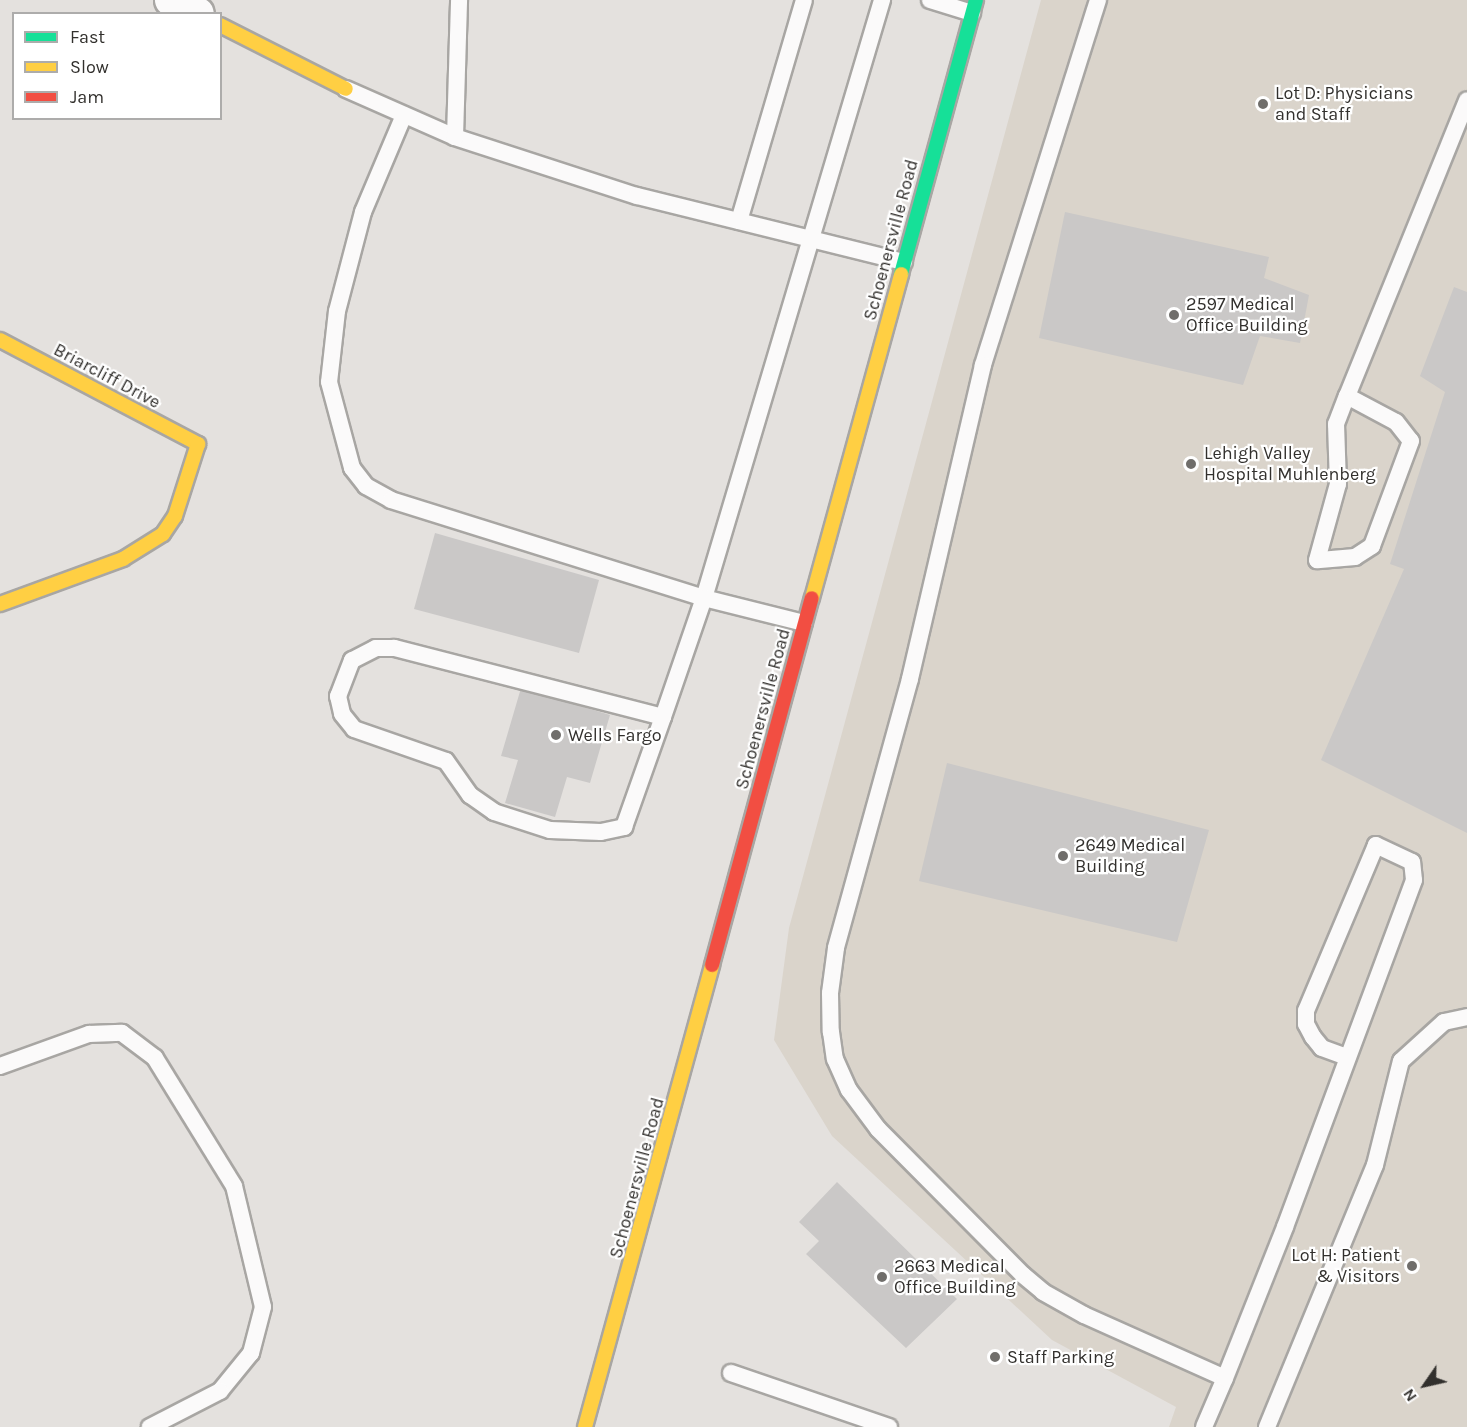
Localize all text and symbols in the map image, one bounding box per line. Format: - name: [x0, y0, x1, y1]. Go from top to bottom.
- legend: [12, 12, 222, 120]
- text: Fast: [70, 26, 105, 48]
- text: Slow: [70, 56, 109, 78]
- place label: Lot D: Physicians and Staff: [1275, 83, 1414, 125]
- text: Jam: [70, 86, 104, 108]
- marker: Lot D: Physicians and Staff: [1256, 97, 1270, 111]
- street label: Schoenersville Road: [859, 157, 923, 323]
- place label: 2597 Medical Office Building: [1186, 294, 1308, 336]
- marker: 2597 Medical Office Building: [1167, 308, 1181, 322]
- street label: Briarcliff Drive: [50, 339, 164, 413]
- place label: Lehigh Valley Hospital Muhlenberg: [1204, 443, 1376, 486]
- marker: Lehigh Valley Hospital Muhlenberg: [1182, 455, 1200, 473]
- street label: Schoenersville Road: [731, 626, 795, 792]
- place label: Wells Fargo: [568, 724, 662, 746]
- marker: Wells Fargo: [549, 728, 563, 742]
- place label: 2649 Medical Building: [1075, 835, 1185, 878]
- marker: 2649 Medical Building: [1056, 849, 1070, 863]
- street label: Schoenersville Road: [605, 1095, 669, 1261]
- place label: Lot H: Patient & Visitors: [1291, 1245, 1400, 1288]
- place label: 2663 Medical Office Building: [894, 1256, 1016, 1298]
- marker: Lot H: Patient & Visitors: [1405, 1259, 1419, 1273]
- marker: 2663 Medical Office Building: [875, 1270, 889, 1284]
- place label: Staff Parking: [1007, 1346, 1114, 1368]
- marker: Staff Parking: [988, 1350, 1002, 1364]
- north arrow: [1395, 1355, 1455, 1415]
- text: N: [1399, 1385, 1421, 1405]

